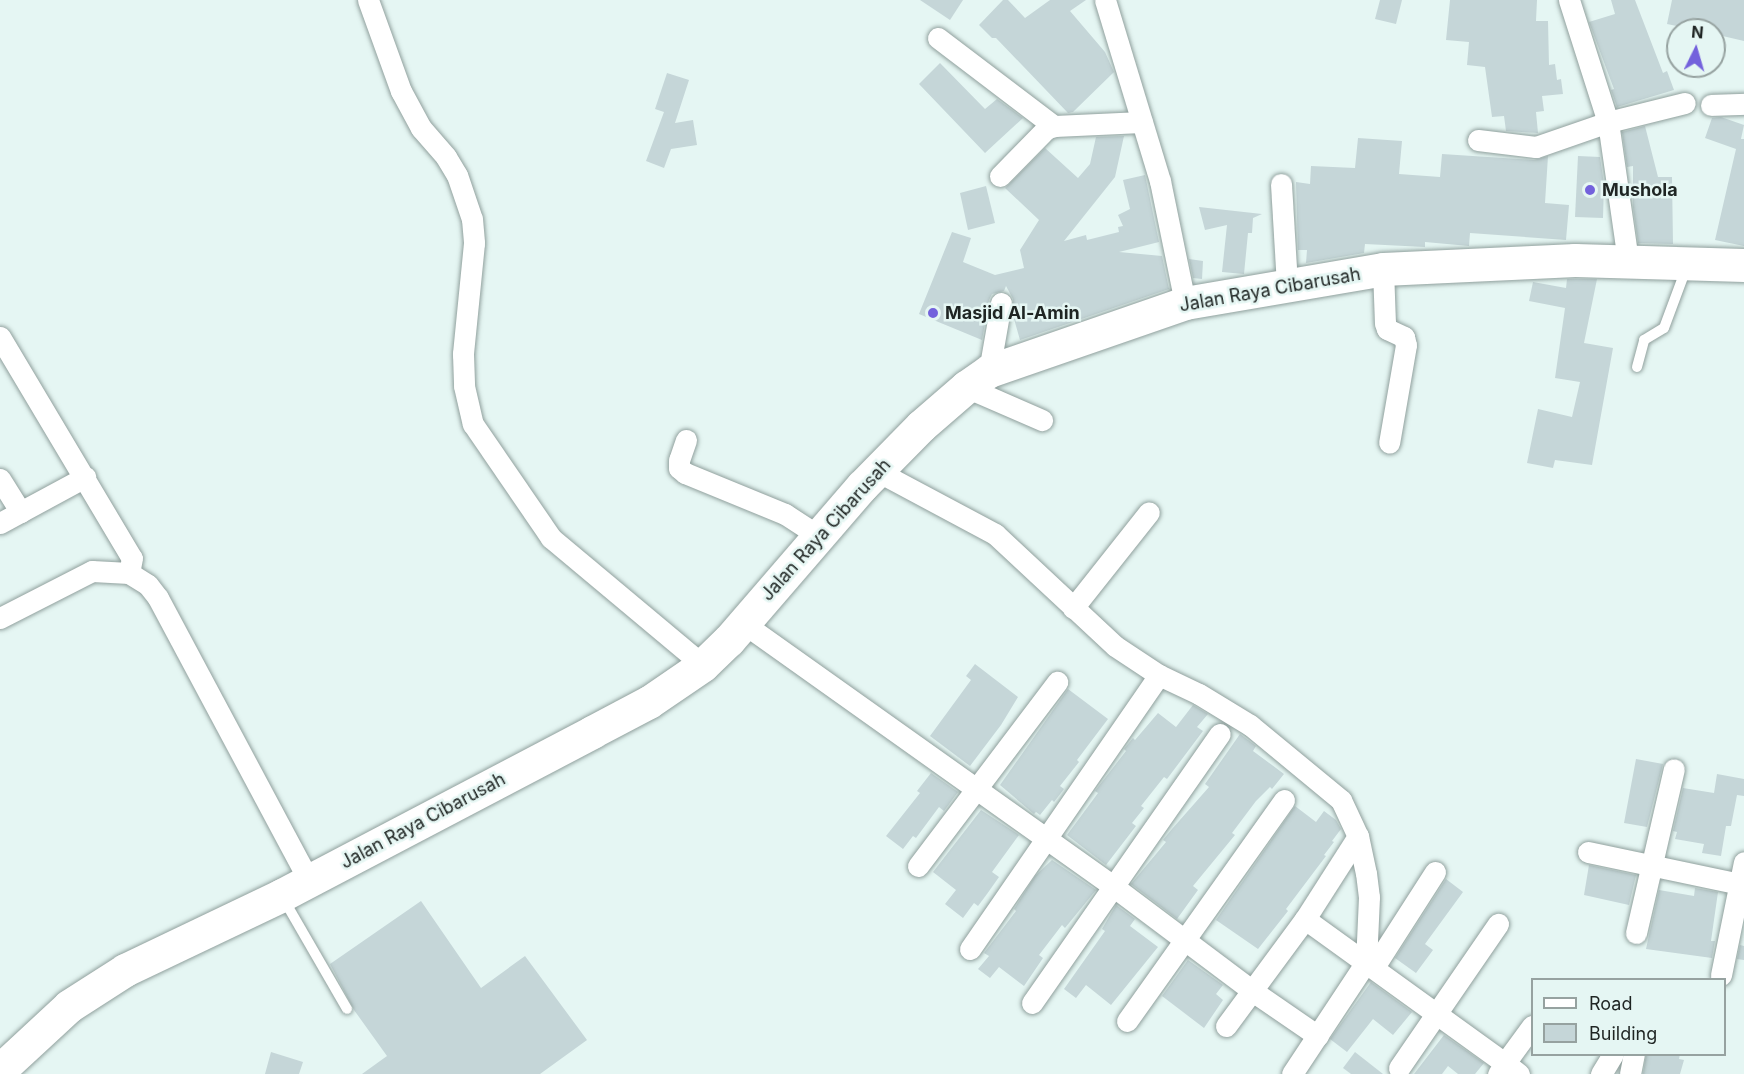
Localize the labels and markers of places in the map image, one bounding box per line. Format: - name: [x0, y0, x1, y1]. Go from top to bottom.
- place label: Mushola: [1602, 179, 1678, 201]
- marker: Mushola: [1583, 183, 1597, 197]
- place label: Masjid Al-Amin: [945, 302, 1080, 324]
- marker: Masjid Al-Amin: [926, 306, 940, 320]

